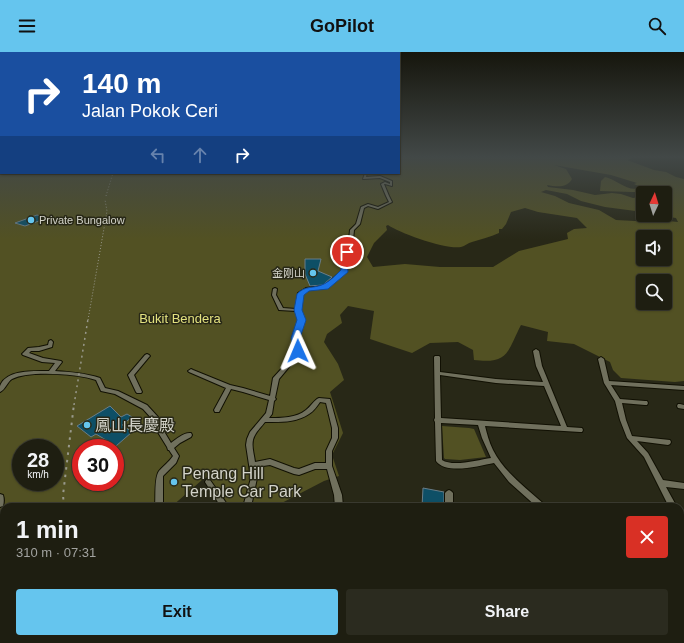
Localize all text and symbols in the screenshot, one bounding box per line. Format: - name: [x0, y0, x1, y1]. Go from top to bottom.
- icon: menu: [16, 15, 38, 37]
- icon: search: [646, 15, 668, 37]
- text: GoPilot: [310, 16, 374, 36]
- icon: right: [16, 68, 68, 120]
- text: 140 m: [82, 68, 161, 99]
- text: Jalan Pokok Ceri: [82, 101, 218, 121]
- icon: left: [147, 144, 169, 166]
- icon: ahead: [189, 144, 211, 166]
- icon: right: [231, 144, 253, 166]
- north arrow: [636, 186, 672, 222]
- map controls: [636, 186, 672, 310]
- place label: Private Bungalow: [39, 214, 125, 226]
- marker: Private Bungalow: [26, 215, 36, 225]
- button: sound: [636, 230, 672, 266]
- pin: [330, 235, 364, 269]
- icon: arrive: [336, 241, 358, 263]
- place label: 金刚山: [272, 267, 305, 279]
- marker: 金刚山: [308, 268, 318, 278]
- button: search: [636, 274, 672, 310]
- park label: Bukit Bendera: [139, 311, 222, 326]
- position arrow: [277, 330, 319, 372]
- place label: 鳳山長慶殿: [95, 416, 175, 434]
- marker: 鳳山長慶殿: [82, 420, 92, 430]
- speed limit sign: 30: [72, 439, 124, 491]
- text: 28: [27, 449, 49, 471]
- place label: Penang Hill Temple Car Park: [182, 465, 302, 500]
- text: km/h: [27, 469, 49, 480]
- marker: Penang Hill Temple Car Park: [169, 477, 179, 487]
- text: 1 min: [16, 516, 79, 543]
- button: close: [626, 516, 668, 558]
- text: 310 m · 07:31: [16, 545, 96, 560]
- button: Exit: [16, 589, 338, 635]
- button: Share: [346, 589, 668, 635]

